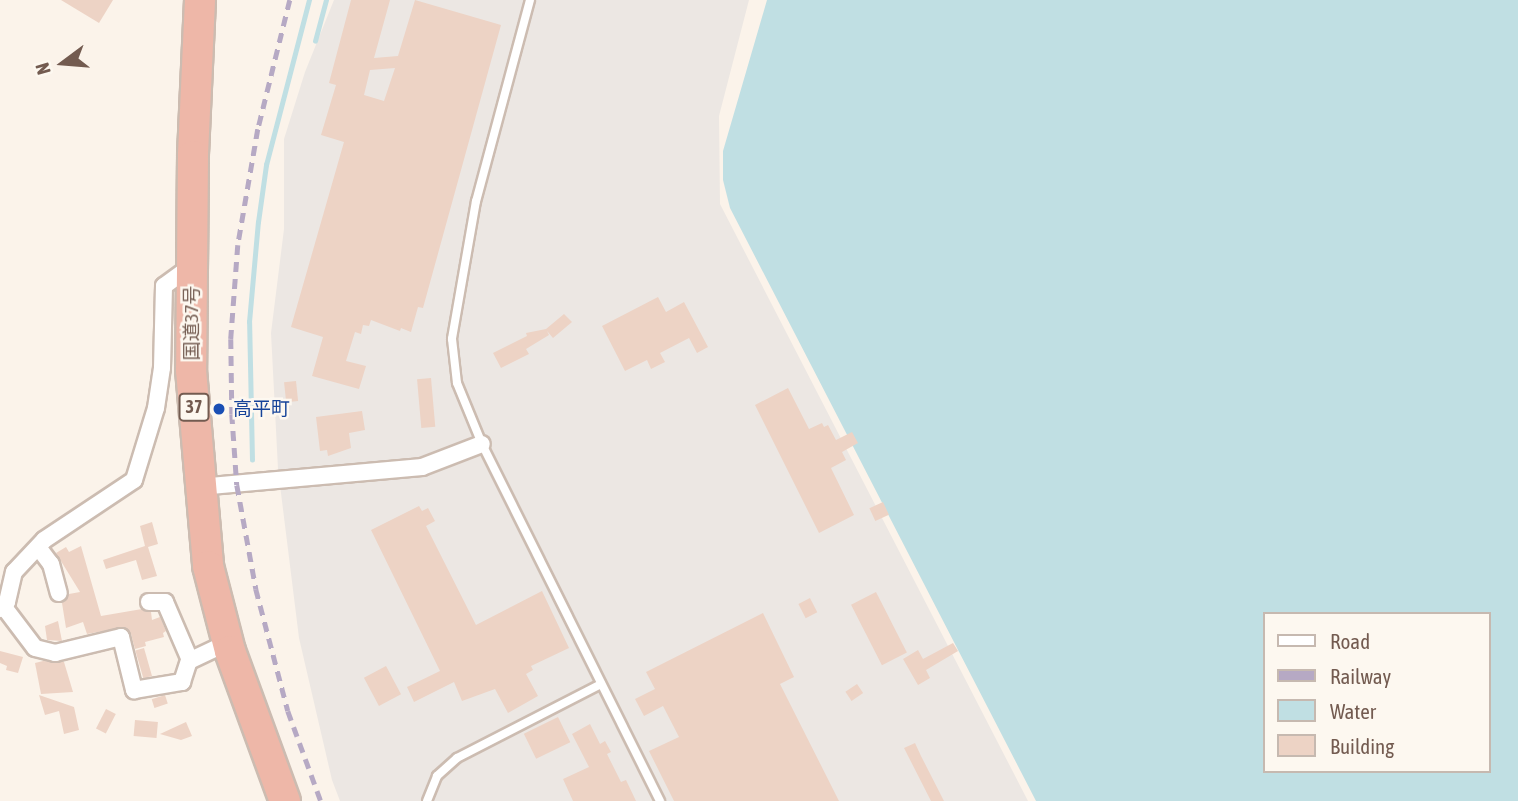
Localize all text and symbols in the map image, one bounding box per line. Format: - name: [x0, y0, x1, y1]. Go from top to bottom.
- north arrow: [28, 28, 98, 98]
- text: N: [31, 60, 55, 77]
- street label: 国道37号: [181, 286, 203, 360]
- road number: 37: [178, 393, 210, 422]
- place label: 高平町: [233, 398, 290, 420]
- marker: 高平町: [211, 401, 227, 417]
- legend: [1262, 612, 1490, 773]
- text: Road: [1330, 629, 1370, 653]
- text: Railway: [1330, 664, 1391, 688]
- text: Water: [1330, 699, 1376, 723]
- text: Building: [1330, 734, 1394, 758]

